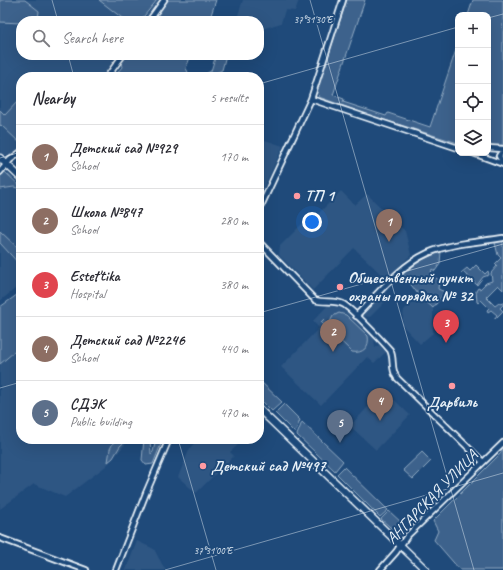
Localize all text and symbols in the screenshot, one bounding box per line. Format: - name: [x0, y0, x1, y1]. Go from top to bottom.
- map controls: [455, 12, 491, 156]
- button: +: [455, 12, 491, 48]
- text: 37°31'30"E: [294, 13, 334, 26]
- search box: [16, 16, 264, 60]
- icon: search: [30, 27, 52, 49]
- text: Search here: [62, 29, 123, 48]
- button: −: [455, 48, 491, 84]
- button: locate: [455, 84, 491, 120]
- text: Nearby: [32, 88, 75, 109]
- text: 5 results: [210, 90, 248, 106]
- button: layers: [455, 120, 491, 156]
- text: Детский сад №929: [70, 139, 177, 158]
- text: 1: [42, 149, 48, 165]
- text: 170 m: [220, 149, 248, 165]
- text: School: [70, 158, 98, 174]
- place label: ТП 1: [305, 186, 336, 206]
- marker: ТП 1: [292, 191, 302, 201]
- text: Школа №847: [70, 203, 142, 222]
- pin: 1: [376, 209, 402, 242]
- your location: [302, 212, 322, 232]
- text: 2: [42, 213, 48, 229]
- text: 280 m: [220, 213, 248, 229]
- text: School: [70, 222, 98, 238]
- text: Estet'tika: [70, 267, 120, 286]
- place label: Общественный пункт охраны порядка № 32: [348, 268, 475, 306]
- text: 3: [42, 277, 48, 293]
- text: 380 m: [220, 277, 248, 293]
- marker: Общественный пункт охраны порядка № 32: [335, 282, 345, 292]
- text: Hospital: [70, 286, 106, 302]
- pin: 3: [433, 310, 459, 343]
- pin: 2: [320, 319, 346, 352]
- text: Детский сад №2246: [70, 331, 184, 350]
- text: 4: [42, 341, 48, 357]
- text: 440 m: [220, 341, 248, 357]
- text: School: [70, 350, 98, 366]
- marker: Дарвиль: [447, 381, 457, 391]
- pin: 4: [367, 388, 393, 421]
- place label: Дарвиль: [427, 392, 478, 412]
- text: СДЭК: [70, 395, 104, 414]
- text: 5: [42, 405, 48, 421]
- text: 470 m: [220, 405, 248, 421]
- pin: 5: [327, 410, 353, 443]
- text: Public building: [70, 414, 132, 430]
- street label: АНГАРСКАЯ УЛИЦА: [382, 445, 483, 548]
- place label: Детский сад №497: [211, 456, 327, 476]
- marker: Детский сад №497: [198, 461, 208, 471]
- text: 37°31'00"E: [194, 544, 234, 557]

